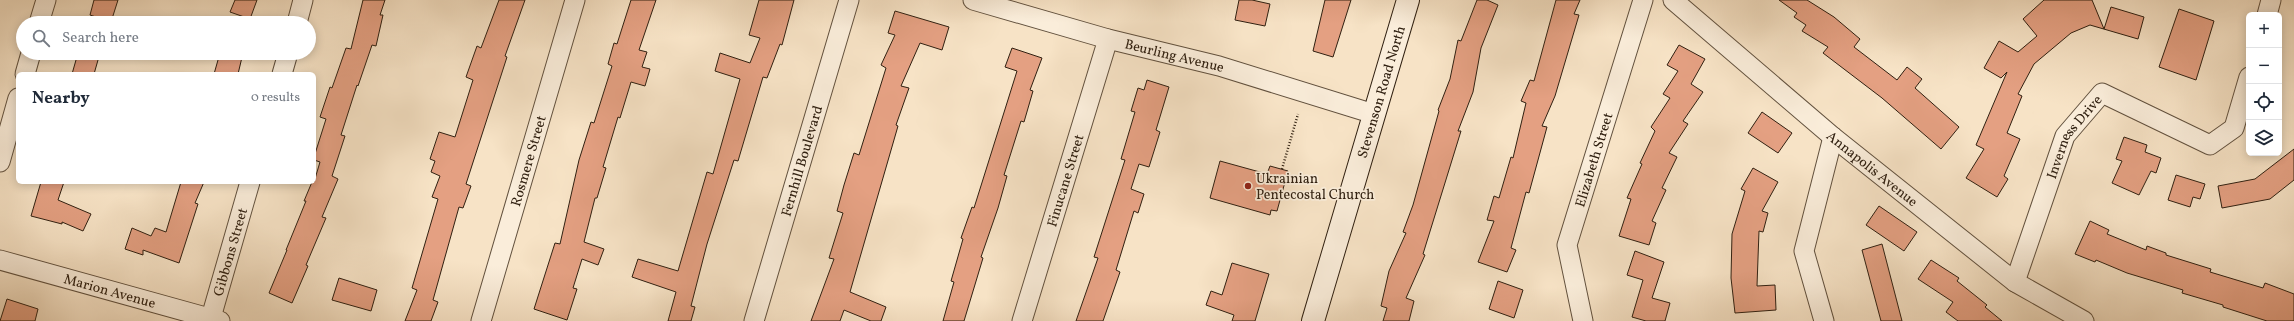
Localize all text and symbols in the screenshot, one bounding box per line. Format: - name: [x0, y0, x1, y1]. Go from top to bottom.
- map controls: [2246, 12, 2282, 156]
- button: +: [2246, 12, 2282, 48]
- search box: [16, 16, 316, 60]
- street label: Stevenson Road North: [1354, 24, 1411, 161]
- icon: search: [30, 27, 52, 49]
- text: Search here: [62, 28, 139, 49]
- street label: Beurling Avenue: [1123, 35, 1227, 78]
- button: −: [2246, 48, 2282, 84]
- button: locate: [2246, 84, 2282, 120]
- text: Nearby: [32, 87, 90, 110]
- text: 0 results: [251, 89, 300, 107]
- street label: Inverness Drive: [2043, 91, 2107, 182]
- street label: Fernhill Boulevard: [777, 103, 828, 219]
- street label: Elizabeth Street: [1571, 110, 1619, 210]
- street label: Rosmere Street: [507, 113, 552, 209]
- button: layers: [2246, 120, 2282, 156]
- street label: Annapolis Avenue: [1822, 127, 1921, 212]
- street label: Finucane Street: [1043, 132, 1089, 229]
- place label: Ukrainian Pentecostal Church: [1256, 170, 1374, 205]
- marker: Ukrainian Pentecostal Church: [1243, 181, 1253, 191]
- street label: Gibbons Street: [210, 206, 253, 299]
- street label: Marion Avenue: [61, 270, 158, 314]

